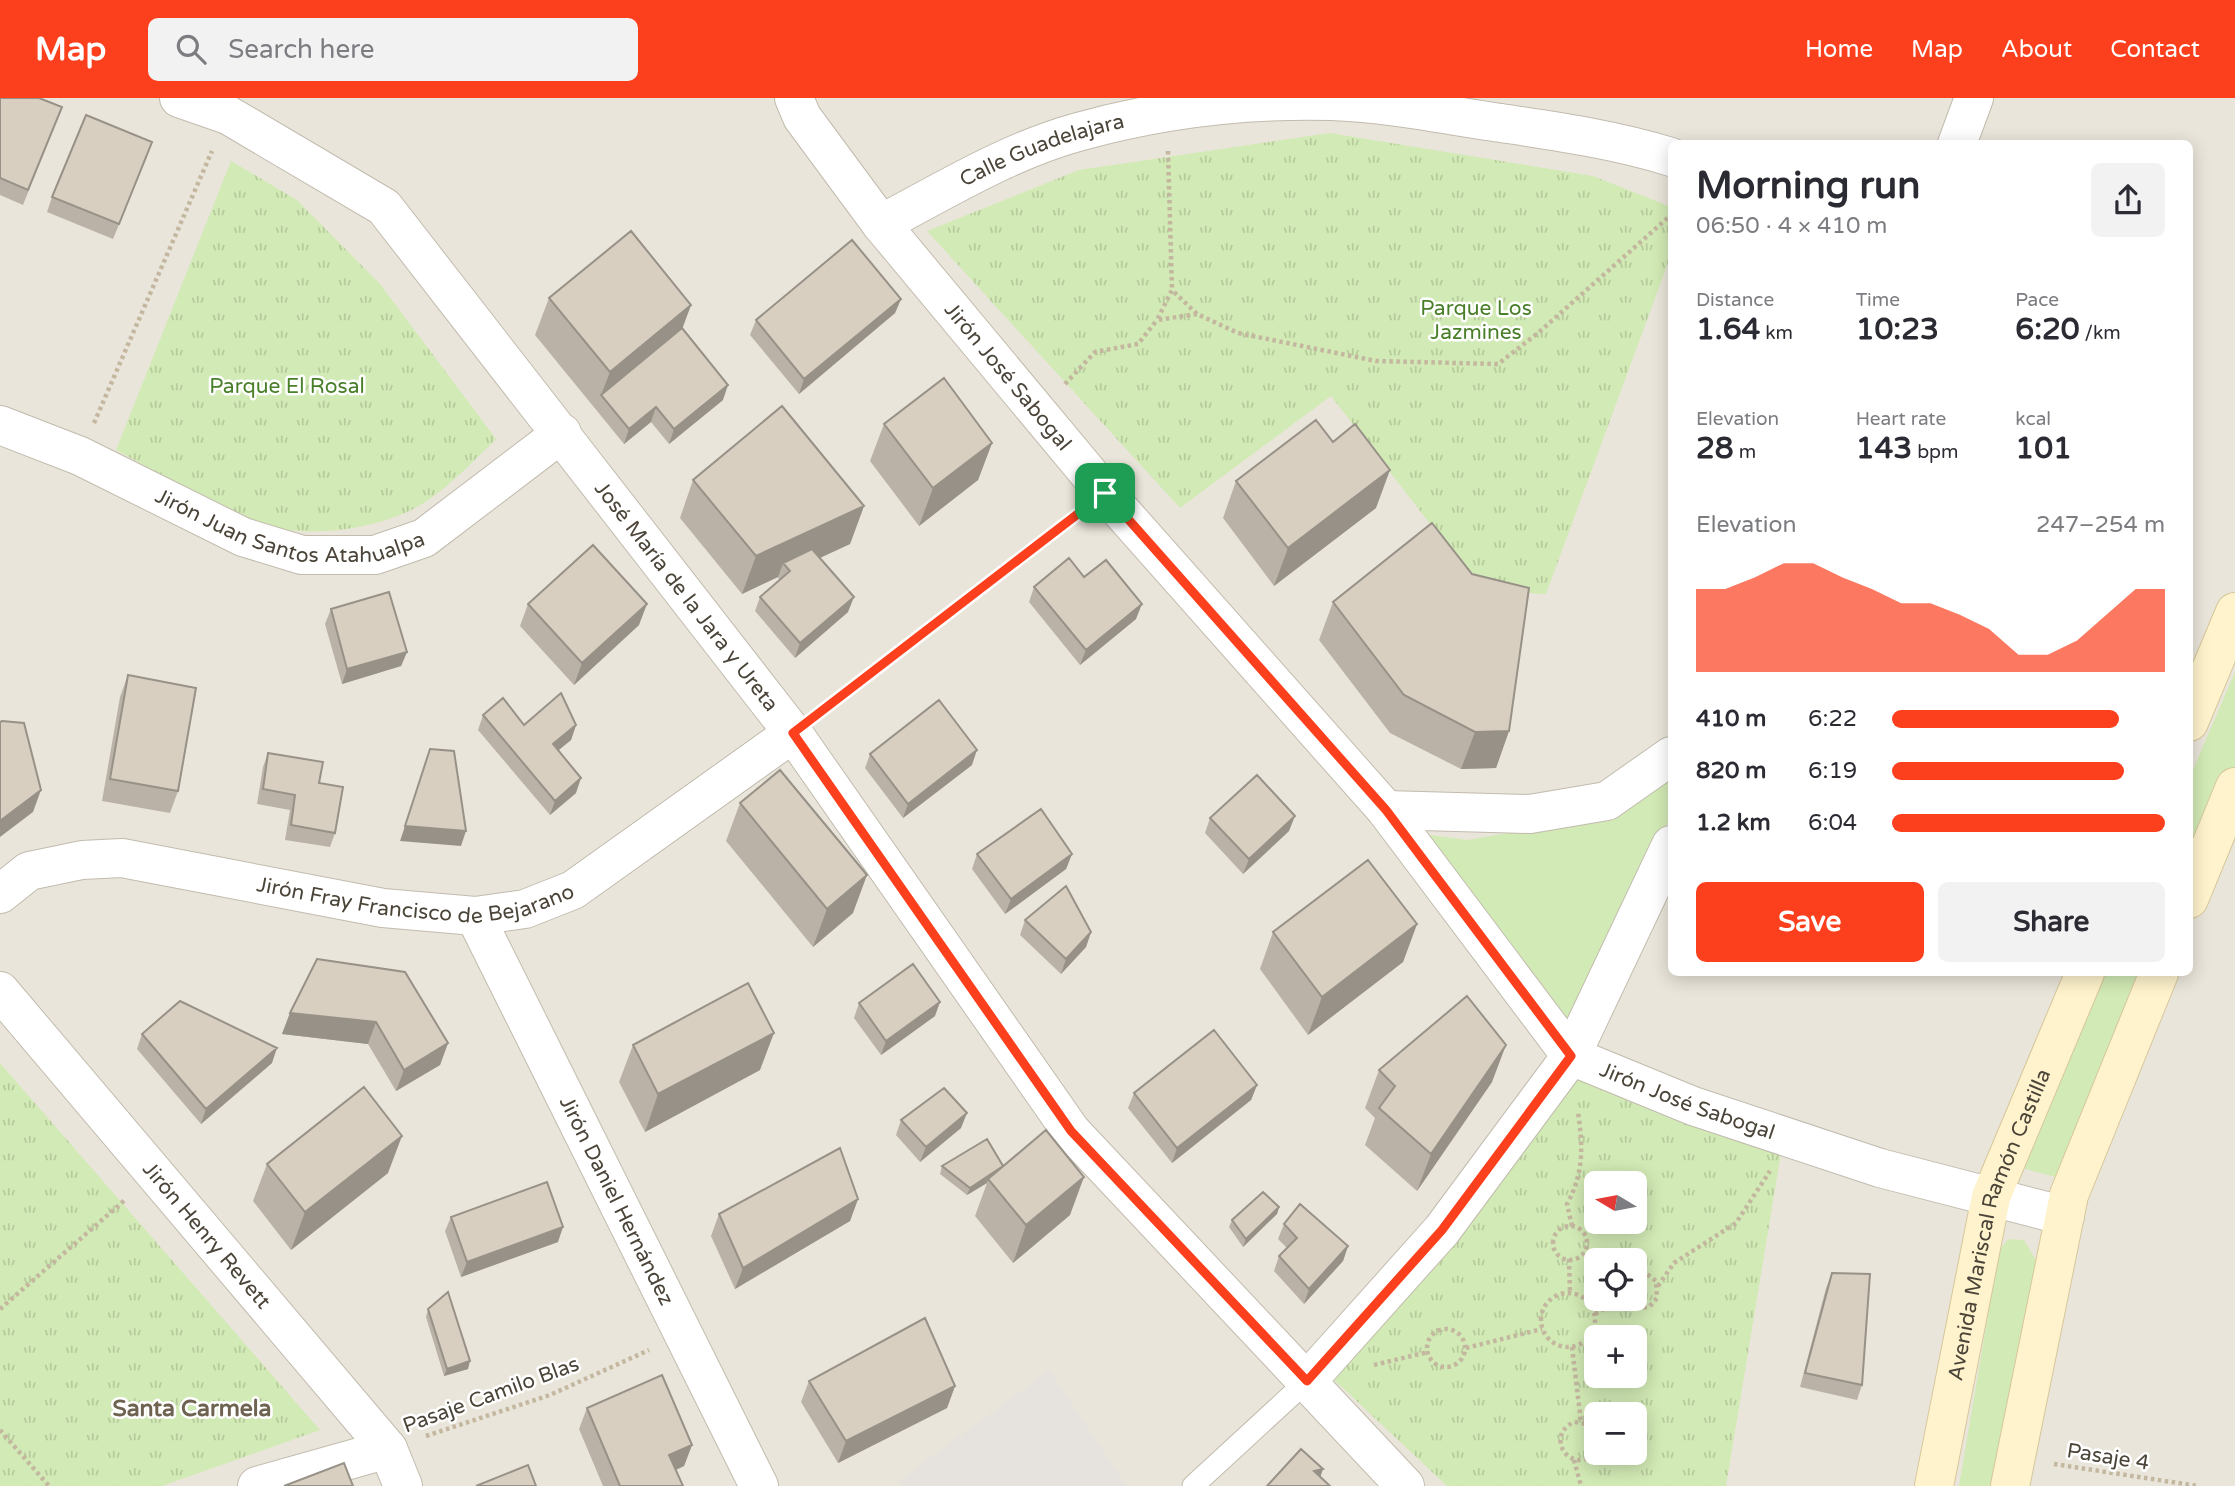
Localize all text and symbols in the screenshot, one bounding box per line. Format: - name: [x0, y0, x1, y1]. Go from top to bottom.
- search box: [148, 18, 638, 81]
- text: Map: [35, 30, 106, 69]
- icon: search: [172, 30, 210, 68]
- text: Search here: [228, 34, 374, 65]
- text: Home: [1805, 35, 1873, 64]
- text: Map: [1911, 35, 1963, 64]
- text: About: [2001, 35, 2072, 64]
- text: Contact: [2110, 35, 2200, 64]
- street label: Calle Guadelajara: [955, 108, 1126, 192]
- text: Morning run: [1696, 163, 1920, 209]
- button: share: [2091, 163, 2165, 237]
- text: 06:50 · 4 × 410 m: [1696, 212, 1887, 240]
- text: Distance: [1696, 289, 1774, 311]
- text: Time: [1856, 289, 1900, 311]
- text: Pace: [2015, 289, 2059, 311]
- park label: Parque Los Jazmines: [1420, 296, 1532, 345]
- street label: Jirón José Sabogal: [939, 297, 1077, 456]
- text: 1.64: [1696, 311, 1760, 348]
- text: 10:23: [1856, 311, 1939, 348]
- text: 6:20: [2015, 311, 2080, 348]
- text: km: [1760, 322, 1793, 344]
- text: /km: [2080, 322, 2121, 344]
- park label: Parque El Rosal: [209, 374, 365, 399]
- text: Elevation: [1696, 408, 1779, 430]
- text: Heart rate: [1856, 408, 1946, 430]
- text: kcal: [2015, 408, 2051, 430]
- text: 28: [1696, 430, 1734, 467]
- text: 143: [1856, 430, 1912, 467]
- text: 101: [2015, 430, 2072, 467]
- text: m: [1734, 441, 1756, 463]
- text: bpm: [1912, 441, 1959, 463]
- pin: [1075, 463, 1135, 523]
- icon: arrive: [1086, 474, 1124, 512]
- street label: José María de la Jara y Ureta: [589, 476, 784, 716]
- street label: Jirón Juan Santos Atahualpa: [151, 483, 428, 568]
- text: Elevation: [1696, 511, 1797, 539]
- text: 247–254 m: [2036, 511, 2165, 539]
- text: 410 m: [1696, 705, 1766, 733]
- text: 6:22: [1808, 705, 1857, 733]
- text: 820 m: [1696, 757, 1766, 785]
- text: 6:19: [1808, 757, 1857, 785]
- text: 1.2 km: [1696, 809, 1771, 837]
- text: 6:04: [1808, 809, 1857, 837]
- street label: Jirón Fray Francisco de Bejarano: [254, 870, 576, 896]
- text: Jirón Fray Francisco de Bejarano: [255, 872, 578, 929]
- button: Save: [1696, 882, 1924, 962]
- button: Share: [1938, 882, 2165, 962]
- street label: Jirón José Sabogal: [1596, 1057, 1778, 1145]
- street label: Avenida Mariscal Ramón Castilla: [1943, 1065, 2056, 1383]
- street label: Jirón Daniel Hernández: [554, 1092, 679, 1309]
- street label: Jirón Henry Revett: [138, 1157, 276, 1314]
- north arrow: [1584, 1171, 1647, 1234]
- map controls: [1584, 1171, 1647, 1465]
- button: locate: [1584, 1248, 1647, 1311]
- button: +: [1584, 1325, 1647, 1388]
- street label: Pasaje Camilo Blas: [399, 1351, 583, 1439]
- district label: Santa Carmela: [112, 1395, 272, 1423]
- button: −: [1584, 1402, 1647, 1465]
- street label: Pasaje 4: [2065, 1438, 2151, 1476]

